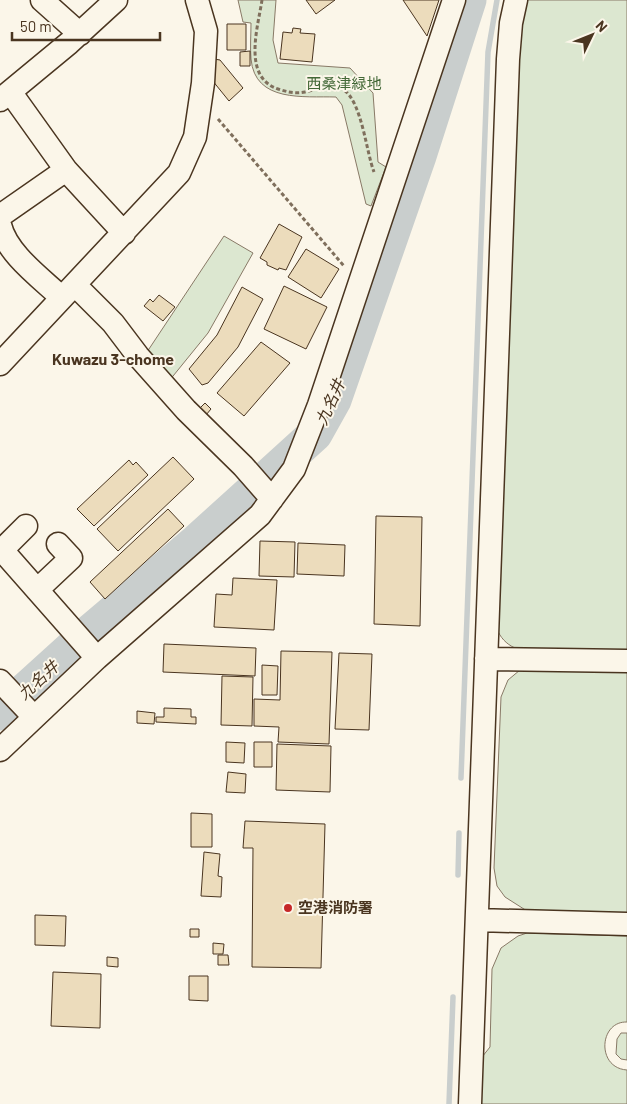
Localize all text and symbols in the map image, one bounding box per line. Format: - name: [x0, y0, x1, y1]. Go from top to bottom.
- scale bar: [12, 10, 160, 42]
- north arrow: [567, 10, 617, 60]
- text: 50 m: [20, 17, 52, 35]
- text: N: [592, 17, 611, 35]
- park label: 西桑津緑地: [306, 74, 382, 92]
- district label: Kuwazu 3-chome: [52, 349, 174, 368]
- water label: 九名井: [311, 374, 349, 428]
- water label: 九名井: [13, 655, 63, 703]
- place label: 空港消防署: [298, 898, 373, 916]
- marker: 空港消防署: [282, 902, 294, 914]

